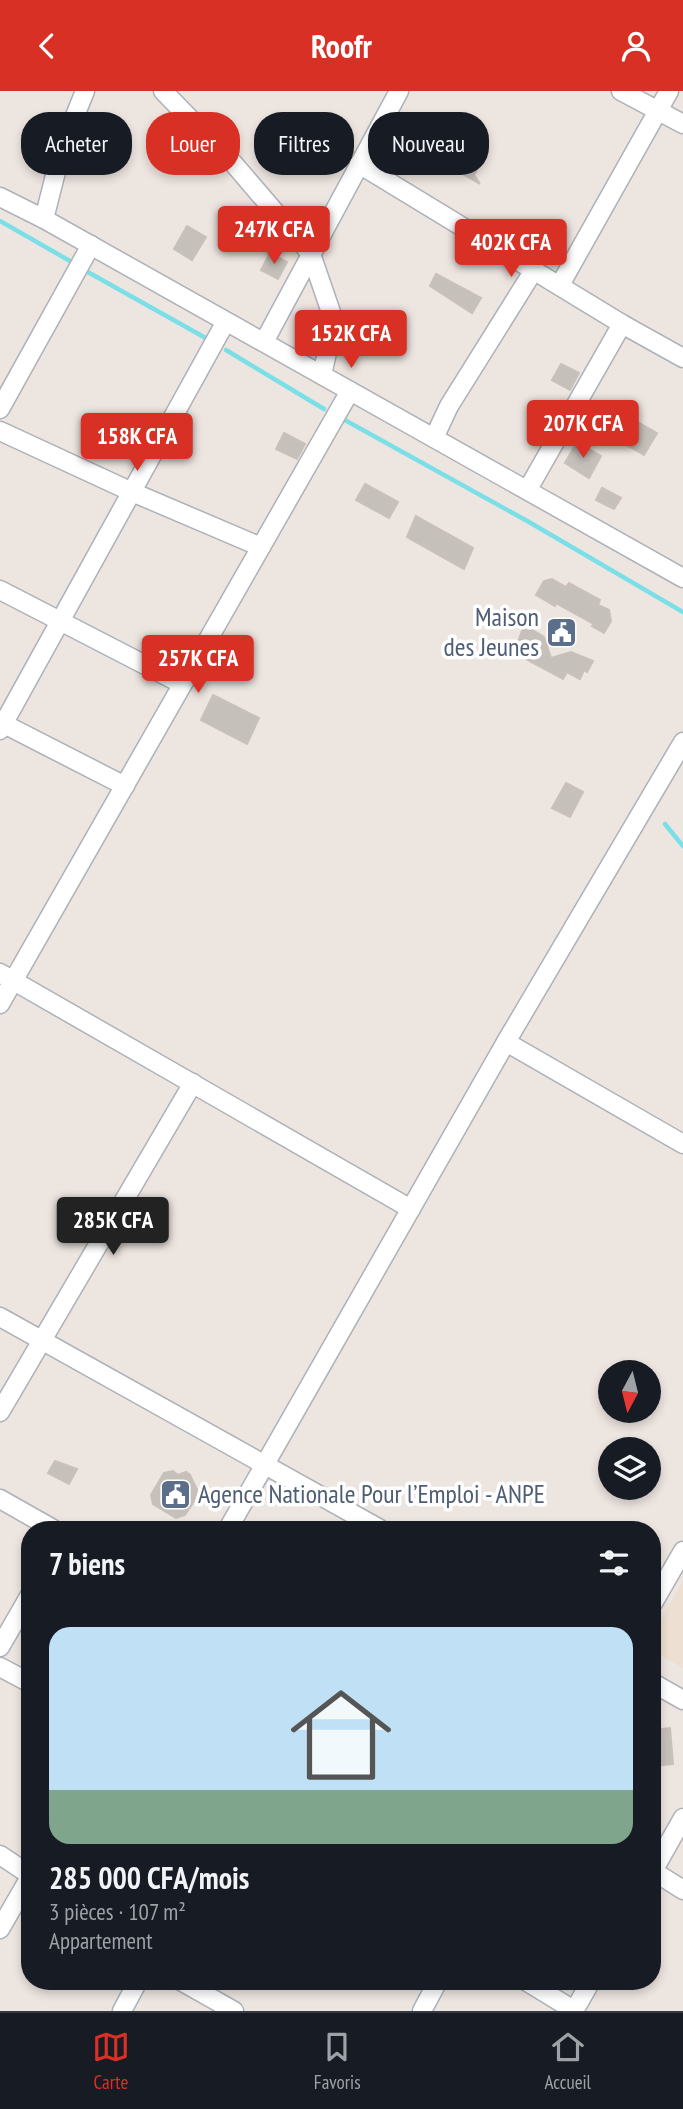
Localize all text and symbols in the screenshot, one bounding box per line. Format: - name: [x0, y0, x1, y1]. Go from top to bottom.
- text: Roofr: [311, 25, 372, 67]
- icon: back: [28, 27, 66, 65]
- icon: person: [617, 27, 655, 65]
- chip: Acheter: [21, 112, 132, 175]
- chip: Louer: [146, 112, 240, 175]
- chip: Filtres: [254, 112, 354, 175]
- chip: Nouveau: [368, 112, 489, 175]
- pin: 247K CFA: [202, 207, 346, 266]
- text: 247K CFA: [234, 214, 314, 243]
- pin: 402K CFA: [439, 219, 583, 279]
- text: 402K CFA: [471, 227, 551, 256]
- pin: 152K CFA: [279, 310, 423, 370]
- text: 152K CFA: [311, 318, 391, 347]
- pin: 207K CFA: [511, 401, 655, 460]
- text: 207K CFA: [543, 408, 623, 437]
- pin: 158K CFA: [65, 413, 209, 473]
- text: 158K CFA: [97, 421, 177, 450]
- place label: Maison des Jeunes: [443, 600, 539, 663]
- public building icon: Maison des Jeunes: [545, 615, 579, 649]
- pin: 257K CFA: [126, 635, 270, 695]
- text: 257K CFA: [158, 643, 238, 672]
- pin: 285K CFA: [41, 1197, 185, 1257]
- text: 285K CFA: [73, 1205, 153, 1234]
- north arrow: [598, 1360, 662, 1423]
- map controls: [598, 1360, 661, 1500]
- button: layers: [598, 1437, 661, 1500]
- public building icon: Agence Nationale Pour l’Emploi - ANPE: [158, 1477, 192, 1511]
- place label: Agence Nationale Pour l’Emploi - ANPE: [198, 1477, 545, 1510]
- text: 7 biens: [49, 1544, 125, 1583]
- icon: filters: [595, 1544, 633, 1582]
- icon: home: [278, 1672, 404, 1798]
- text: 285 000 CFA/mois: [49, 1858, 249, 1897]
- text: 3 pièces · 107 m²: [49, 1897, 186, 1926]
- text: Appartement: [49, 1926, 152, 1955]
- tab: Carte: [92, 2028, 130, 2094]
- tab: Favoris: [314, 2028, 361, 2094]
- tab: Accueil: [544, 2028, 591, 2094]

